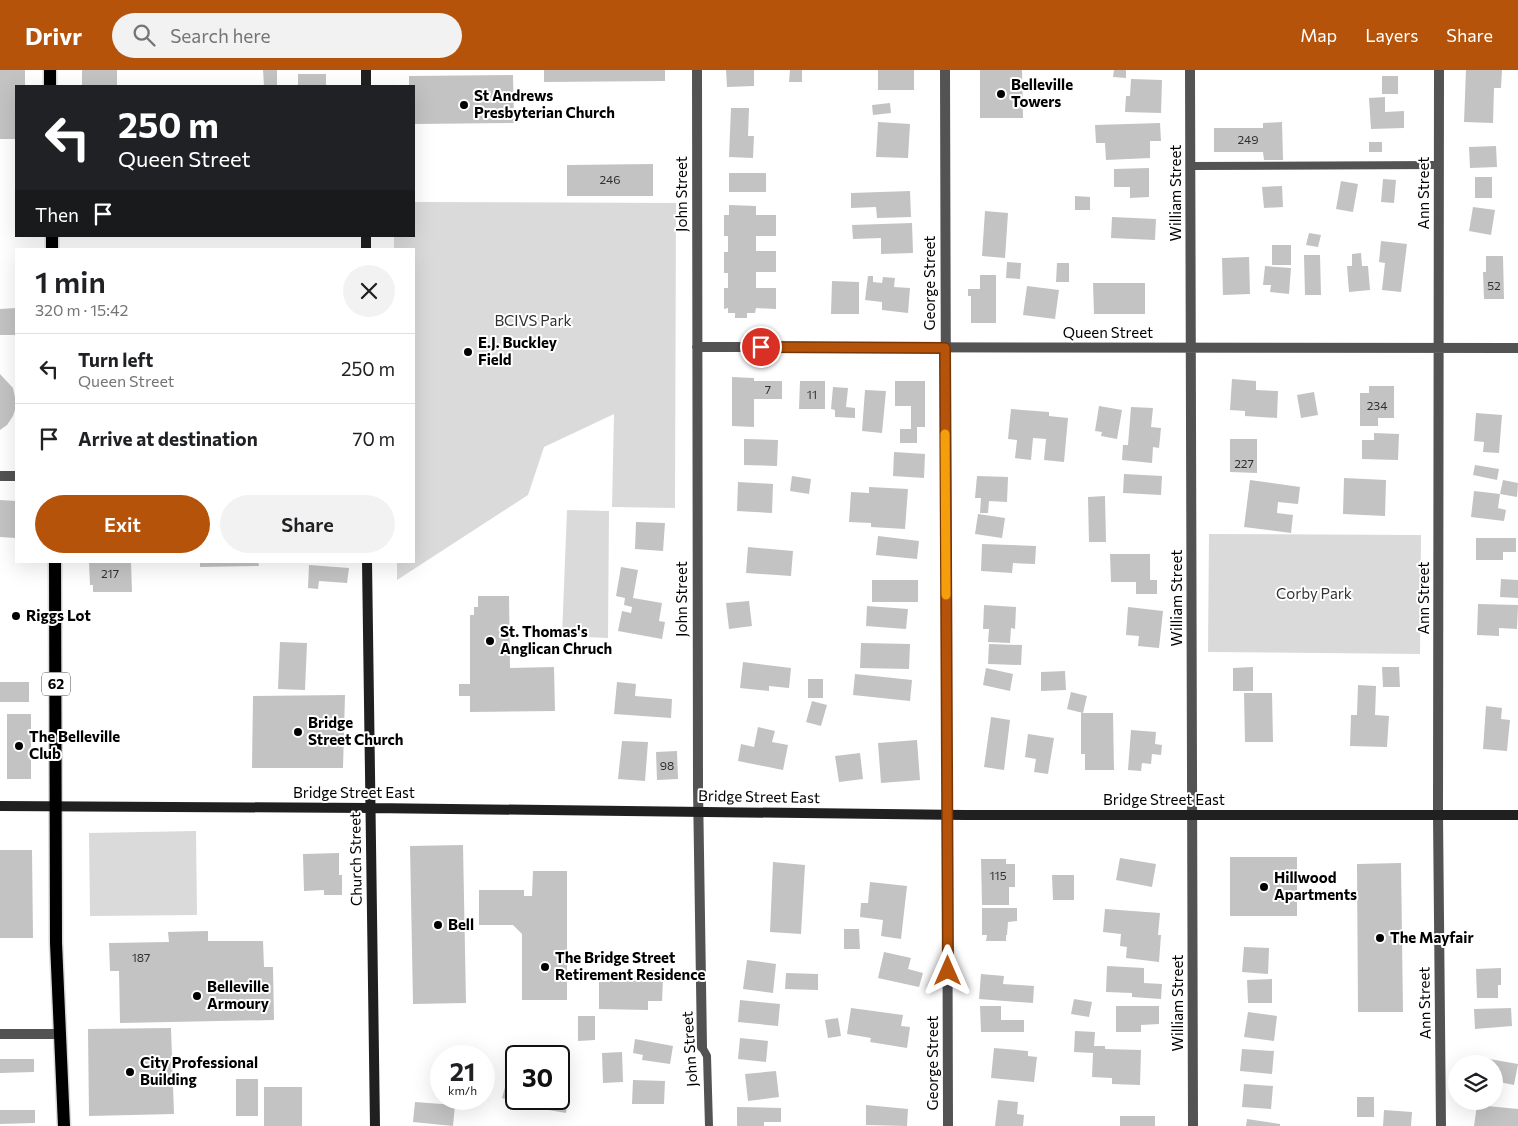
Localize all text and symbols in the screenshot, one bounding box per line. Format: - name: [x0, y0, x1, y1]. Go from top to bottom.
- search box: [112, 13, 462, 58]
- text: Drivr: [25, 21, 82, 50]
- icon: search: [130, 21, 158, 49]
- text: Search here: [170, 24, 271, 47]
- text: Map: [1300, 24, 1337, 46]
- text: Layers: [1365, 24, 1418, 46]
- text: Share: [1446, 24, 1493, 46]
- place label: Belleville Towers: [1011, 75, 1073, 110]
- place label: St Andrews Presbyterian Church: [474, 86, 615, 121]
- marker: Belleville Towers: [995, 88, 1007, 100]
- marker: St Andrews Presbyterian Church: [458, 99, 470, 111]
- text: 250 m: [118, 102, 219, 145]
- icon: left: [35, 105, 100, 170]
- house number: 249: [1238, 132, 1258, 146]
- text: Queen Street: [118, 145, 250, 172]
- street label: William Street: [1166, 145, 1184, 241]
- street label: John Street: [672, 156, 690, 232]
- street label: Ann Street: [1414, 157, 1432, 229]
- house number: 246: [600, 172, 620, 186]
- icon: arrive: [89, 200, 117, 228]
- text: Then: [35, 203, 79, 226]
- street label: George Street: [920, 235, 938, 331]
- text: 1 min: [35, 262, 106, 299]
- button: close: [343, 265, 395, 317]
- house number: 52: [1487, 278, 1501, 292]
- text: 320 m · 15:42: [35, 300, 128, 319]
- park label: BCIVS Park: [494, 311, 572, 329]
- street label: Queen Street: [1063, 323, 1153, 341]
- pin: [740, 326, 782, 368]
- place label: E.J. Buckley Field: [478, 333, 558, 368]
- icon: arrive: [747, 333, 775, 361]
- marker: E.J. Buckley Field: [462, 346, 474, 358]
- text: Turn left: [78, 348, 153, 371]
- icon: left: [35, 355, 63, 383]
- text: 250 m: [341, 357, 395, 380]
- text: Queen Street: [78, 371, 174, 390]
- house number: 7: [765, 382, 771, 396]
- house number: 11: [807, 387, 817, 401]
- house number: 234: [1367, 398, 1387, 412]
- icon: arrive: [35, 425, 63, 453]
- text: Arrive at destination: [78, 427, 258, 450]
- text: 70 m: [352, 427, 395, 450]
- house number: 227: [1234, 456, 1254, 470]
- button: Exit: [35, 495, 210, 553]
- button: Share: [220, 495, 395, 553]
- street label: William Street: [1167, 550, 1185, 646]
- street label: John Street: [672, 561, 690, 637]
- street label: Ann Street: [1414, 562, 1432, 634]
- house number: 217: [101, 566, 119, 580]
- park label: Corby Park: [1276, 584, 1352, 602]
- place label: Riggs Lot: [26, 606, 91, 624]
- marker: Riggs Lot: [10, 610, 22, 622]
- place label: St. Thomas's Anglican Chruch: [500, 622, 612, 657]
- marker: St. Thomas's Anglican Chruch: [484, 635, 496, 647]
- road number: 62: [42, 672, 70, 696]
- place label: Bridge Street Church: [308, 713, 404, 748]
- marker: Bridge Street Church: [292, 726, 304, 738]
- place label: The Belleville Club: [29, 727, 120, 762]
- marker: The Belleville Club: [13, 740, 25, 752]
- house number: 98: [660, 758, 674, 772]
- street label: Bridge Street East: [293, 783, 415, 801]
- street label: Bridge Street East: [698, 786, 820, 806]
- street label: Bridge Street East: [1103, 790, 1225, 808]
- street label: Church Street: [345, 812, 365, 906]
- house number: 115: [989, 868, 1007, 882]
- place label: Hillwood Apartments: [1274, 868, 1357, 903]
- marker: Hillwood Apartments: [1258, 881, 1270, 893]
- place label: Bell: [448, 915, 474, 933]
- marker: Bell: [432, 919, 444, 931]
- place label: The Mayfair: [1390, 928, 1474, 946]
- marker: The Mayfair: [1374, 932, 1386, 944]
- position arrow: [921, 944, 973, 996]
- place label: The Bridge Street Retirement Residence: [555, 948, 705, 983]
- house number: 187: [132, 950, 150, 964]
- street label: William Street: [1168, 955, 1186, 1051]
- marker: The Bridge Street Retirement Residence: [539, 961, 551, 973]
- street label: Ann Street: [1414, 966, 1434, 1040]
- place label: Belleville Armoury: [207, 977, 270, 1012]
- marker: Belleville Armoury: [191, 990, 203, 1002]
- street label: John Street: [677, 1011, 701, 1088]
- street label: George Street: [923, 1015, 941, 1111]
- speed limit sign: 30: [505, 1045, 570, 1110]
- place label: City Professional Building: [140, 1053, 258, 1088]
- map controls: [1448, 1055, 1503, 1110]
- button: layers: [1448, 1055, 1503, 1110]
- text: 21: [450, 1056, 475, 1086]
- marker: City Professional Building: [124, 1066, 136, 1078]
- text: km/h: [448, 1083, 477, 1097]

